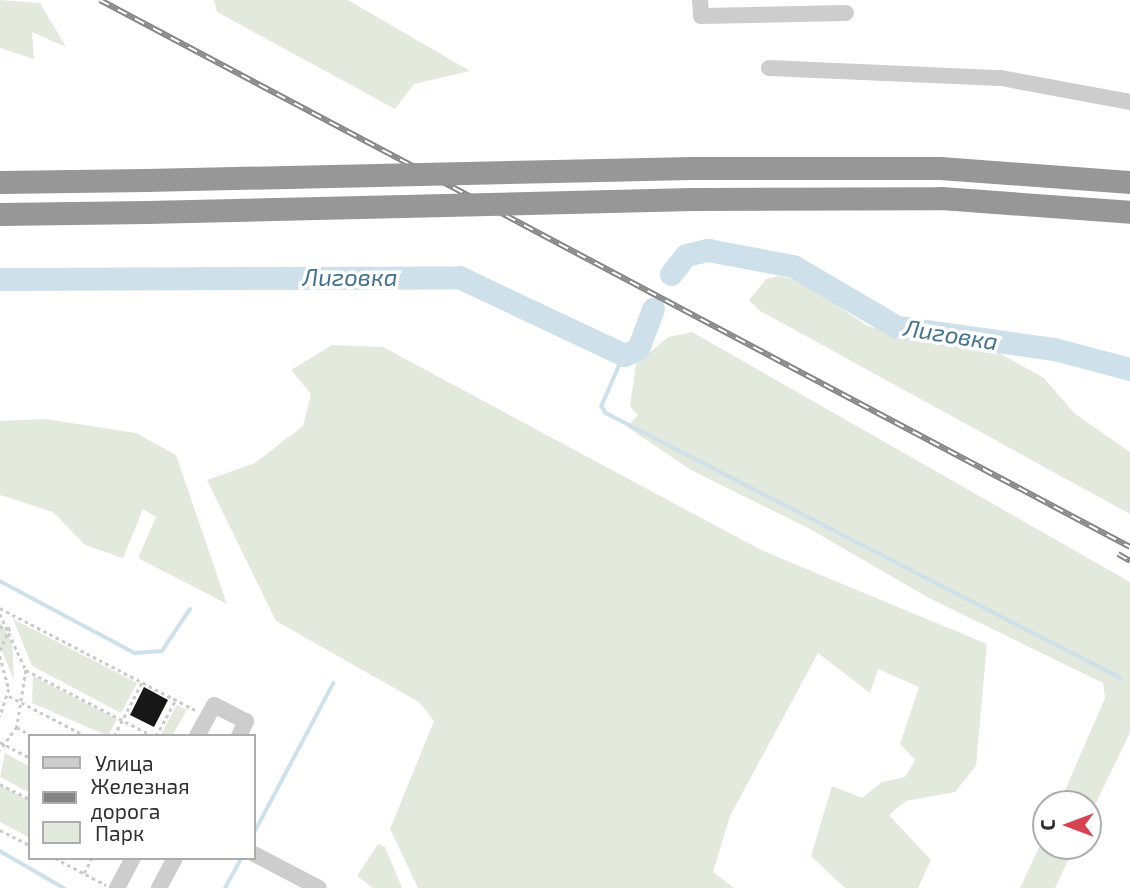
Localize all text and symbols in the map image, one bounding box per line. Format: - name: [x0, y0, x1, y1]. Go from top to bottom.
- water label: Лиговка: [303, 263, 397, 291]
- water label: Лиговка: [902, 312, 1000, 356]
- legend: [28, 734, 256, 860]
- text: Улица: [95, 750, 154, 775]
- text: Железная дорога: [91, 773, 190, 823]
- north arrow: [1032, 790, 1102, 860]
- text: С: [1036, 819, 1059, 831]
- text: Парк: [95, 820, 144, 845]

